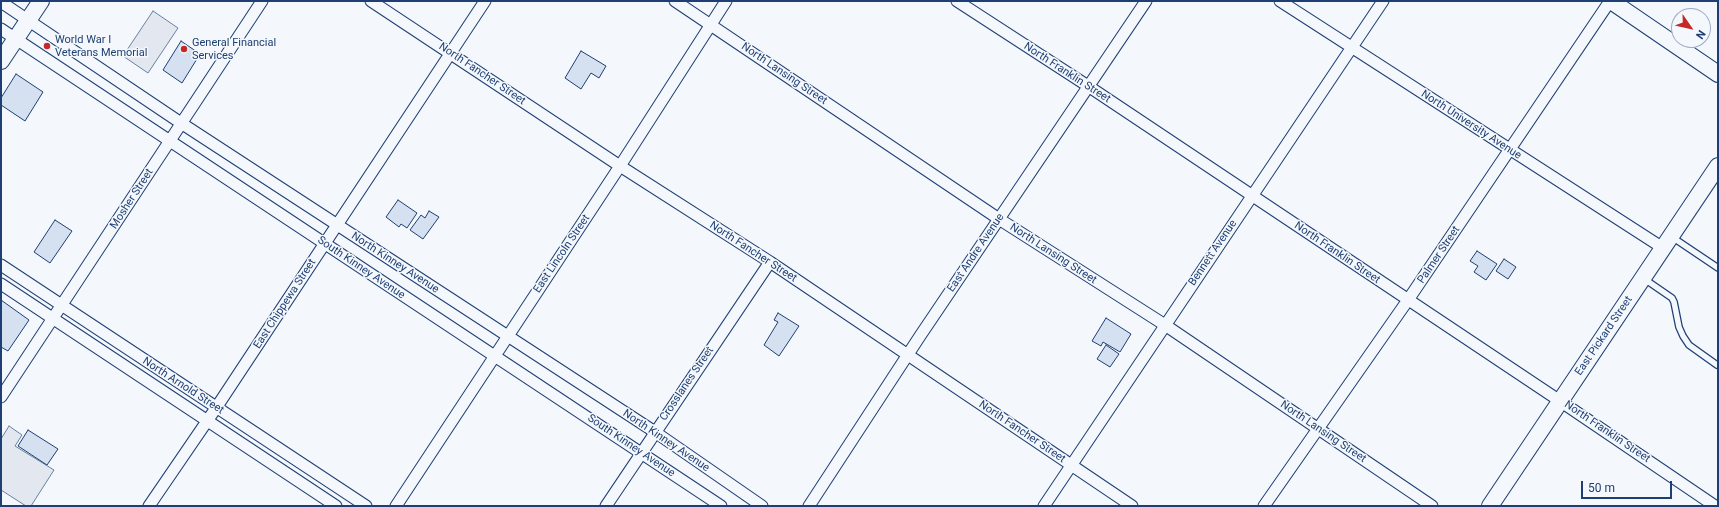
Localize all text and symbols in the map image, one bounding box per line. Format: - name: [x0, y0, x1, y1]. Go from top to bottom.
- north arrow: [1671, 8, 1711, 48]
- text: N: [1693, 28, 1708, 41]
- place label: World War I Veterans Memorial: [55, 33, 147, 59]
- place label: General Financial Services: [192, 36, 276, 62]
- street label: North Fancher Street: [436, 40, 528, 108]
- street label: North Lansing Street: [739, 40, 829, 108]
- street label: North Franklin Street: [1021, 40, 1113, 106]
- marker: World War I Veterans Memorial: [42, 41, 52, 51]
- marker: General Financial Services: [179, 44, 189, 54]
- street label: North University Avenue: [1418, 88, 1524, 162]
- street label: Mosher Street: [108, 167, 156, 231]
- street label: East Andre Avenue: [945, 211, 1007, 295]
- street label: East Lincoln Street: [531, 212, 593, 296]
- street label: Bennett Avenue: [1186, 218, 1240, 288]
- street label: North Fancher Street: [707, 219, 799, 285]
- street label: North Franklin Street: [1292, 219, 1382, 287]
- street label: North Lansing Street: [1007, 221, 1099, 287]
- street label: Palmer Street: [1415, 224, 1463, 286]
- street label: North Kinney Avenue: [349, 230, 441, 296]
- street label: South Kinney Avenue: [315, 234, 407, 302]
- street label: East Chippewa Street: [251, 257, 319, 351]
- street label: East Pickard Street: [1573, 294, 1635, 378]
- street label: Crosslanes Street: [657, 344, 717, 424]
- street label: North Arnold Street: [140, 355, 226, 417]
- street label: North Fancher Street: [976, 398, 1068, 466]
- street label: North Lansing Street: [1278, 398, 1368, 466]
- street label: North Franklin Street: [1562, 398, 1652, 466]
- street label: North Kinney Avenue: [620, 407, 712, 475]
- street label: South Kinney Avenue: [585, 412, 677, 480]
- scale bar: [1583, 473, 1674, 499]
- text: 50 m: [1588, 481, 1615, 495]

